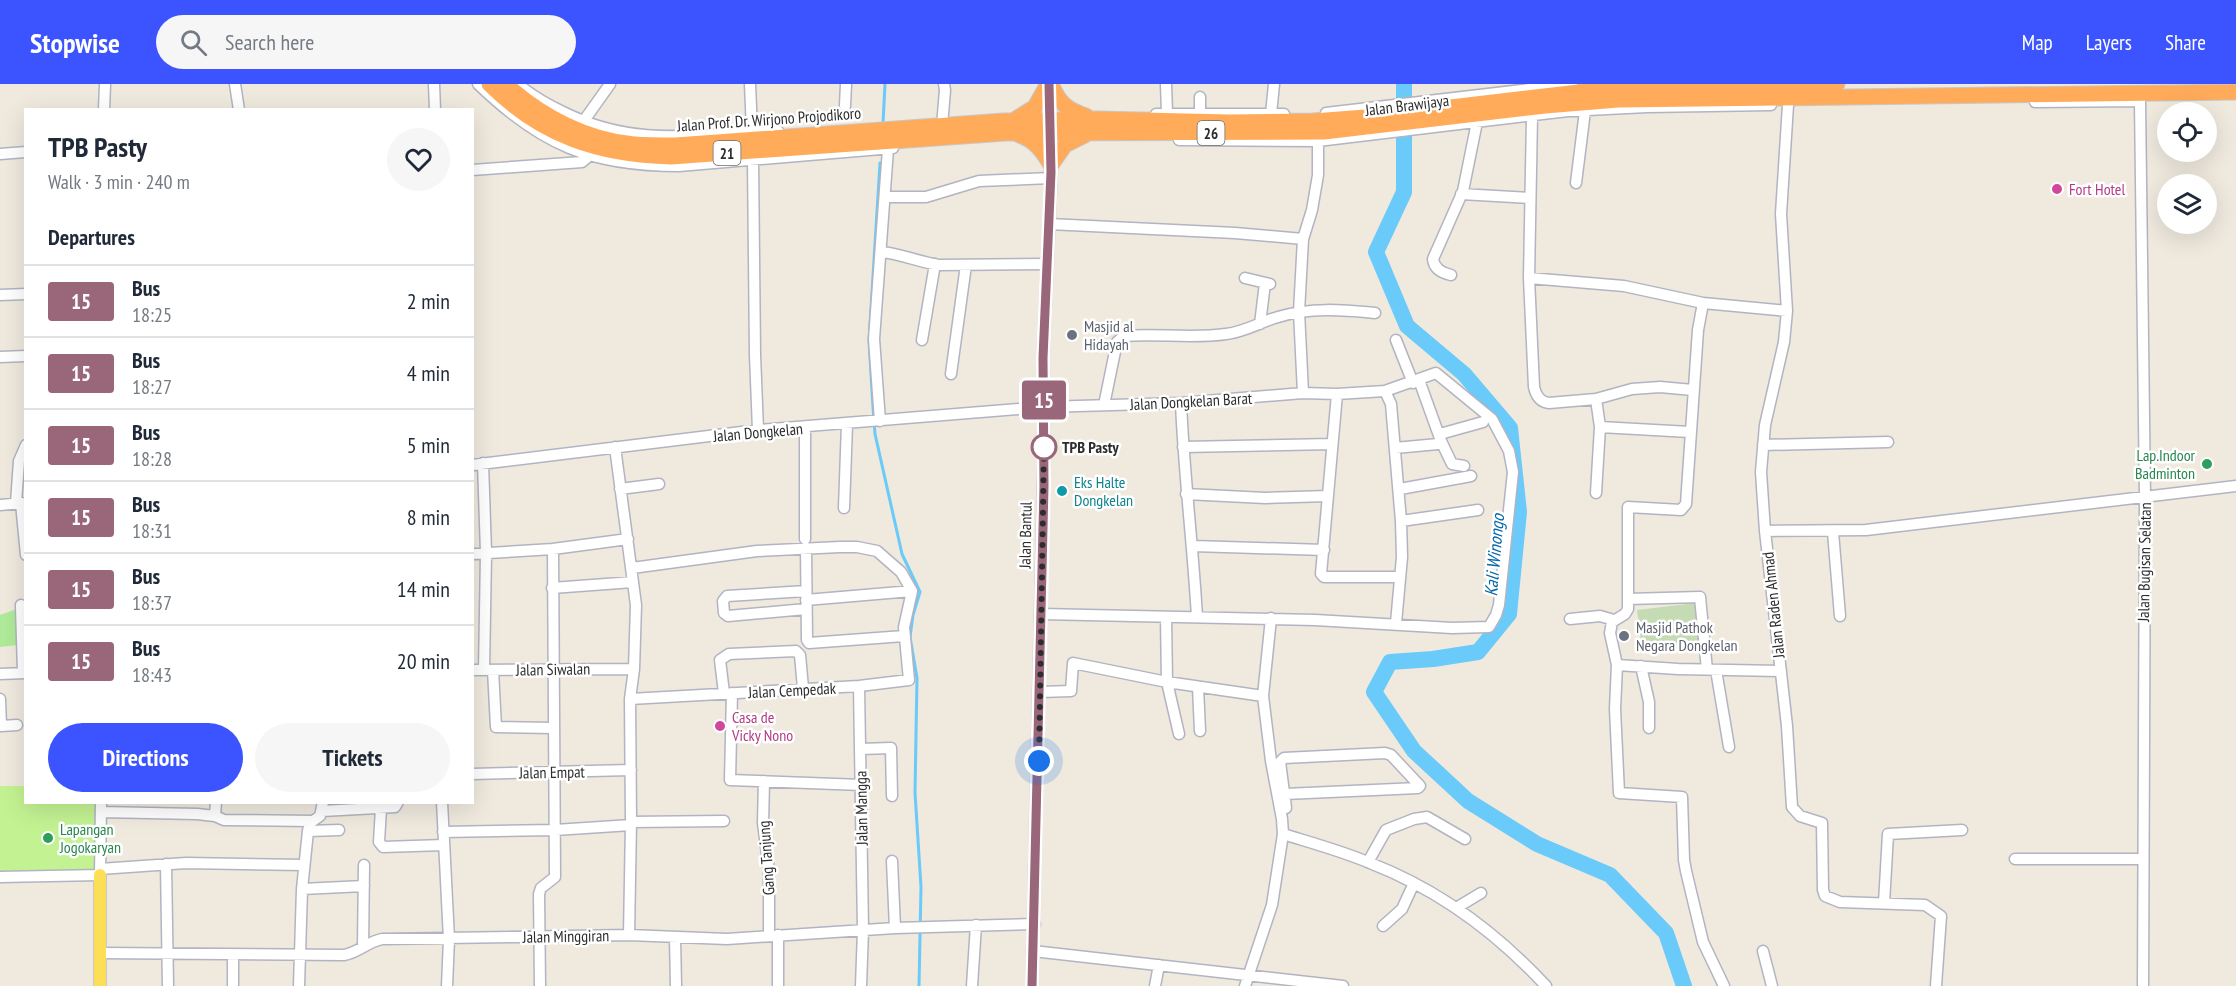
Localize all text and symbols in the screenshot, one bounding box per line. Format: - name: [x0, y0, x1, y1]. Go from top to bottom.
- search box: [156, 15, 576, 69]
- text: Stopwise: [30, 24, 120, 61]
- icon: search: [177, 26, 210, 59]
- text: Search here: [225, 28, 314, 56]
- text: Map: [2022, 29, 2053, 56]
- text: Layers: [2086, 29, 2132, 56]
- text: Share: [2165, 29, 2206, 56]
- street label: Jalan Brawijaya: [1363, 90, 1450, 120]
- map controls: [2157, 102, 2217, 234]
- button: locate: [2157, 102, 2217, 162]
- street label: Jalan Prof. Dr. Wirjono Projodikoro: [675, 103, 862, 135]
- road number: 26: [1198, 121, 1224, 145]
- text: TPB Pasty: [48, 128, 147, 165]
- button: heart: [387, 128, 450, 191]
- road number: 21: [714, 141, 740, 165]
- text: Walk · 3 min · 240 m: [48, 169, 190, 195]
- button: layers: [2157, 174, 2217, 234]
- place label: Fort Hotel: [2069, 179, 2125, 199]
- marker: Fort Hotel: [2050, 182, 2064, 196]
- text: Departures: [48, 223, 135, 251]
- text: Bus: [132, 274, 160, 302]
- text: 2 min: [407, 287, 450, 315]
- text: 15: [71, 288, 91, 315]
- text: 18:25: [132, 302, 172, 328]
- place label: Masjid al Hidayah: [1084, 316, 1134, 354]
- marker: Masjid al Hidayah: [1065, 328, 1079, 342]
- text: Bus: [132, 346, 160, 374]
- text: 4 min: [407, 359, 450, 387]
- text: 15: [71, 360, 91, 387]
- text: 18:27: [132, 374, 172, 400]
- line badge: 15: [1017, 380, 1071, 420]
- text: 15: [1034, 387, 1054, 414]
- street label: Jalan Dongkelan Barat: [1128, 388, 1253, 414]
- text: Bus: [132, 418, 160, 446]
- street label: Jalan Dongkelan: [711, 418, 804, 446]
- text: 5 min: [407, 431, 450, 459]
- text: 15: [71, 432, 91, 459]
- marker: TPB Pasty: [1031, 434, 1057, 460]
- place label: TPB Pasty: [1062, 437, 1119, 457]
- place label: Lap.Indoor Badminton: [2135, 445, 2196, 483]
- text: 18:28: [132, 446, 172, 472]
- marker: Lap.Indoor Badminton: [2200, 457, 2214, 471]
- place label: Eks Halte Dongkelan: [1074, 472, 1133, 510]
- marker: Eks Halte Dongkelan: [1055, 484, 1069, 498]
- text: Bus: [132, 490, 160, 518]
- street label: Jalan Bantul: [1014, 501, 1036, 570]
- street label: Jalan Bugisan Selatan: [2133, 502, 2155, 623]
- text: 8 min: [407, 503, 450, 531]
- text: 15: [71, 504, 91, 531]
- water label: Kali Winongo: [1479, 512, 1509, 597]
- text: 18:31: [132, 518, 172, 544]
- street label: Jalan Raden Ahmad: [1757, 551, 1789, 660]
- text: Bus: [132, 562, 160, 590]
- text: 14 min: [397, 575, 450, 603]
- text: 15: [71, 576, 91, 603]
- text: 18:37: [132, 590, 172, 616]
- place label: Masjid Pathok Negara Dongkelan: [1636, 617, 1738, 655]
- marker: Masjid Pathok Negara Dongkelan: [1617, 629, 1631, 643]
- text: Bus: [132, 634, 160, 662]
- text: 20 min: [397, 647, 450, 675]
- text: 15: [71, 648, 91, 675]
- street label: Jalan Siwalan: [515, 658, 590, 680]
- text: 18:43: [132, 662, 172, 688]
- street label: Jalan Cempedak: [747, 678, 837, 702]
- place label: Casa de Vicky Nono: [731, 707, 793, 745]
- marker: Casa de Vicky Nono: [713, 719, 727, 733]
- button: Directions: [48, 723, 243, 792]
- button: Tickets: [255, 723, 450, 792]
- your location: [1024, 746, 1054, 776]
- street label: Jalan Empat: [518, 761, 586, 783]
- street label: Jalan Mangga: [850, 771, 872, 846]
- place label: Lapangan Jogokaryan: [59, 819, 121, 857]
- street label: Gang Tanjung: [753, 820, 779, 896]
- marker: Lapangan Jogokaryan: [41, 831, 55, 845]
- street label: Jalan Minggiran: [522, 925, 609, 947]

